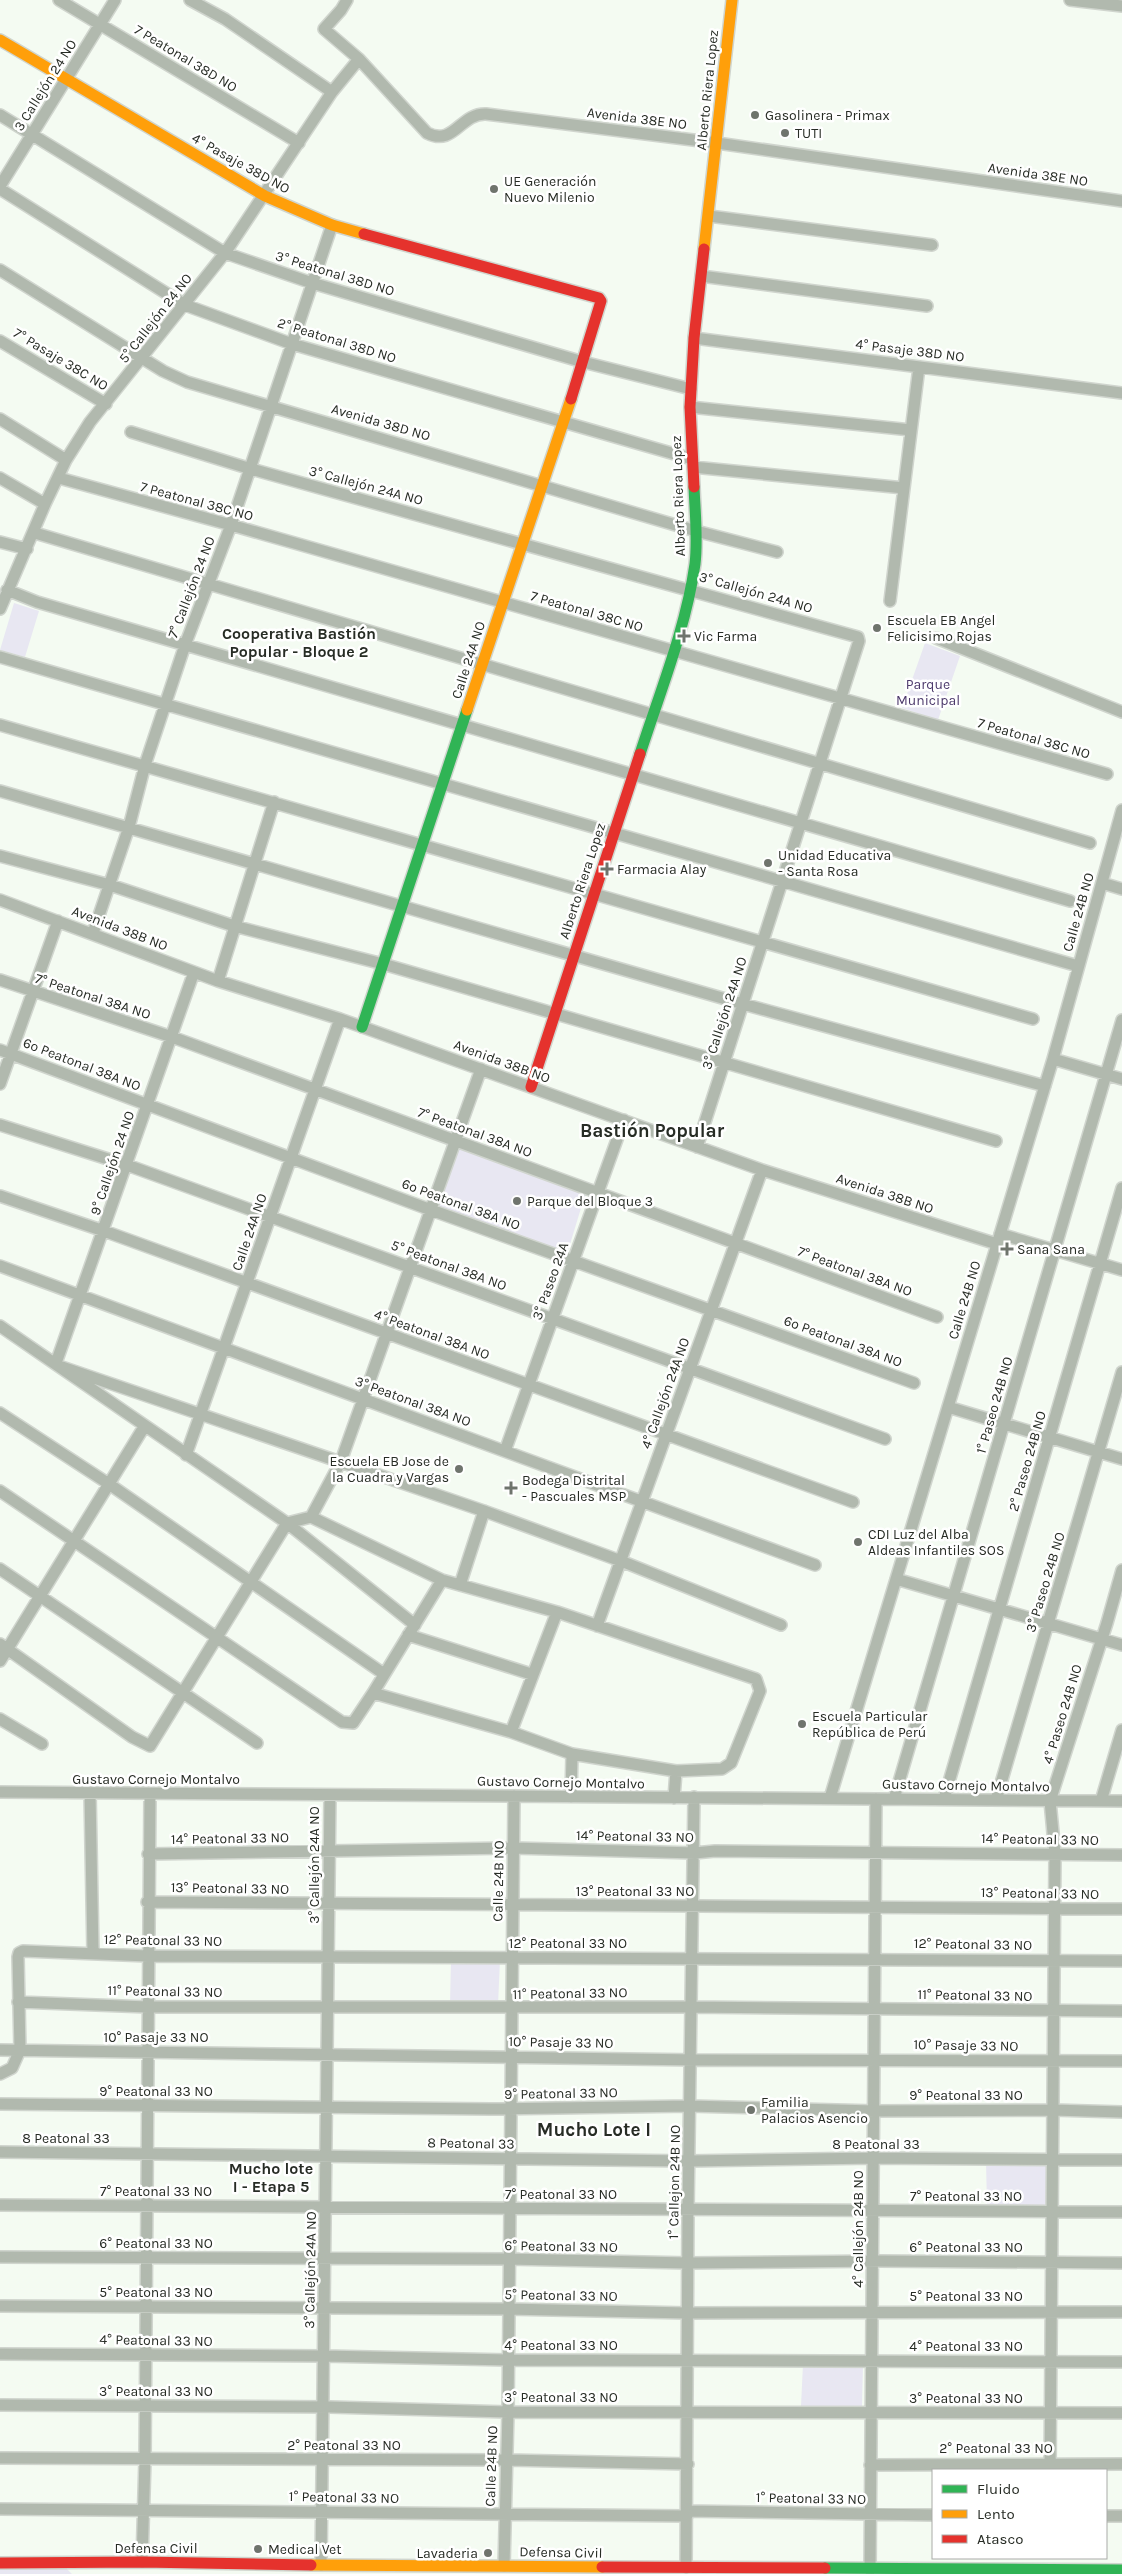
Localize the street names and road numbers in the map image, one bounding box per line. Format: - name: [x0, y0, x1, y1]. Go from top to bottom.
- street label: 7 Peatonal 38D NO: [131, 21, 240, 96]
- street label: Alberto Riera Lopez: [693, 29, 722, 151]
- street label: 3 Callejón 24 NO: [11, 36, 80, 134]
- street label: Avenida 38E NO: [586, 104, 688, 133]
- street label: 4° Pasaje 38D NO: [189, 129, 293, 197]
- street label: Avenida 38E NO: [987, 159, 1089, 190]
- street label: 3° Peatonal 38D NO: [273, 247, 396, 300]
- street label: 5° Callejón 24 NO: [115, 270, 196, 366]
- street label: 2° Peatonal 38D NO: [275, 314, 398, 367]
- street label: 7° Pasaje 38C NO: [10, 324, 111, 394]
- street label: 4° Pasaje 38D NO: [855, 335, 965, 366]
- street label: Avenida 38D NO: [330, 400, 432, 445]
- street label: Alberto Riera Lopez: [668, 435, 689, 557]
- street label: 3° Callejón 24A NO: [307, 462, 425, 509]
- street label: 7 Peatonal 38C NO: [139, 478, 255, 525]
- street label: 7° Callejón 24 NO: [164, 534, 219, 640]
- street label: 3° Callejón 24A NO: [697, 568, 815, 617]
- street label: 7 Peatonal 38C NO: [529, 587, 645, 636]
- street label: Calle 24A NO: [448, 619, 489, 701]
- street label: 7 Peatonal 38C NO: [976, 714, 1092, 763]
- street label: Alberto Riera Lopez: [556, 821, 609, 941]
- street label: Calle 24B NO: [1059, 871, 1098, 954]
- street label: Avenida 38B NO: [69, 902, 170, 955]
- street label: 3° Callejón 24A NO: [698, 955, 751, 1072]
- street label: 7° Peatonal 38A NO: [33, 970, 153, 1023]
- street label: 6º Peatonal 38A NO: [21, 1034, 143, 1095]
- street label: Avenida 38B NO: [451, 1036, 552, 1087]
- street label: 7° Peatonal 38A NO: [415, 1104, 534, 1161]
- street label: 9° Callejón 24 NO: [87, 1109, 138, 1218]
- street label: Avenida 38B NO: [834, 1170, 936, 1217]
- street label: 6º Peatonal 38A NO: [399, 1175, 522, 1234]
- street label: Calle 24A NO: [228, 1191, 271, 1273]
- street label: 5° Peatonal 38A NO: [389, 1237, 509, 1294]
- street label: 3° Paseo 24A: [529, 1240, 572, 1322]
- street label: 7° Peatonal 38A NO: [795, 1243, 914, 1300]
- street label: Calle 24B NO: [944, 1259, 984, 1341]
- street label: 4° Peatonal 38A NO: [372, 1306, 492, 1363]
- street label: 6º Peatonal 38A NO: [781, 1312, 904, 1371]
- street label: 4° Callejón 24A NO: [637, 1335, 693, 1451]
- street label: 1° Paseo 24B NO: [972, 1355, 1016, 1456]
- street label: 3° Peatonal 38A NO: [353, 1373, 473, 1430]
- street label: 2° Paseo 24B NO: [1005, 1409, 1050, 1513]
- street label: 3° Paseo 24B NO: [1022, 1530, 1069, 1634]
- street label: 4° Paseo 24B NO: [1039, 1662, 1086, 1766]
- street label: Gustavo Cornejo Montalvo: [72, 1771, 240, 1788]
- street label: Gustavo Cornejo Montalvo: [477, 1773, 645, 1792]
- street label: Gustavo Cornejo Montalvo: [882, 1776, 1050, 1795]
- street label: 3° Callejón 24A NO: [306, 1806, 323, 1924]
- street label: 14° Peatonal 33 NO: [576, 1827, 694, 1846]
- street label: 14° Peatonal 33 NO: [171, 1829, 289, 1848]
- street label: 14° Peatonal 33 NO: [981, 1830, 1099, 1849]
- street label: Calle 24B NO: [489, 1840, 508, 1922]
- street label: 13° Peatonal 33 NO: [171, 1879, 289, 1898]
- street label: 13° Peatonal 33 NO: [576, 1883, 694, 1900]
- street label: 13° Peatonal 33 NO: [981, 1884, 1099, 1903]
- street label: 12° Peatonal 33 NO: [104, 1931, 222, 1950]
- street label: 12° Peatonal 33 NO: [509, 1935, 627, 1952]
- street label: 12° Peatonal 33 NO: [914, 1935, 1032, 1954]
- street label: 11° Peatonal 33 NO: [107, 1982, 223, 2001]
- street label: 11° Peatonal 33 NO: [512, 1984, 628, 2003]
- street label: 11° Peatonal 33 NO: [917, 1986, 1033, 2005]
- street label: 10° Pasaje 33 NO: [104, 2029, 208, 2046]
- street label: 10° Pasaje 33 NO: [508, 2033, 614, 2052]
- street label: 10° Pasaje 33 NO: [913, 2036, 1019, 2055]
- street label: 9° Peatonal 33 NO: [99, 2083, 213, 2100]
- street label: 9° Peatonal 33 NO: [504, 2084, 618, 2103]
- street label: 9° Peatonal 33 NO: [909, 2087, 1023, 2104]
- street label: 1° Callejon 24B NO: [665, 2125, 684, 2239]
- street label: 8 Peatonal 33: [22, 2130, 110, 2147]
- street label: 8 Peatonal 33: [427, 2134, 515, 2153]
- street label: 8 Peatonal 33: [832, 2136, 920, 2153]
- street label: 4° Callejón 24B NO: [850, 2170, 867, 2288]
- street label: 7° Peatonal 33 NO: [100, 2183, 212, 2200]
- street label: 7° Peatonal 33 NO: [505, 2186, 617, 2203]
- street label: 7° Peatonal 33 NO: [910, 2188, 1022, 2205]
- street label: 3° Callejón 24A NO: [301, 2211, 320, 2329]
- street label: 6° Peatonal 33 NO: [99, 2235, 213, 2252]
- street label: 6° Peatonal 33 NO: [504, 2237, 618, 2256]
- street label: 6° Peatonal 33 NO: [909, 2239, 1023, 2256]
- street label: 5° Peatonal 33 NO: [99, 2284, 213, 2301]
- street label: 5° Peatonal 33 NO: [504, 2286, 618, 2305]
- street label: 5° Peatonal 33 NO: [909, 2288, 1023, 2305]
- street label: 4° Peatonal 33 NO: [99, 2331, 213, 2350]
- street label: 4° Peatonal 33 NO: [504, 2337, 618, 2354]
- street label: 4° Peatonal 33 NO: [909, 2338, 1023, 2355]
- street label: 3° Peatonal 33 NO: [99, 2383, 213, 2400]
- street label: 3° Peatonal 33 NO: [504, 2389, 618, 2406]
- street label: 3° Peatonal 33 NO: [909, 2390, 1023, 2407]
- street label: Calle 24B NO: [482, 2425, 501, 2507]
- street label: 2° Peatonal 33 NO: [287, 2437, 401, 2454]
- street label: 2° Peatonal 33 NO: [939, 2440, 1053, 2457]
- street label: 1° Peatonal 33 NO: [289, 2488, 399, 2507]
- street label: 1° Peatonal 33 NO: [756, 2489, 866, 2508]
- street label: Defensa Civil: [114, 2540, 198, 2557]
- street label: Defensa Civil: [519, 2543, 603, 2562]

